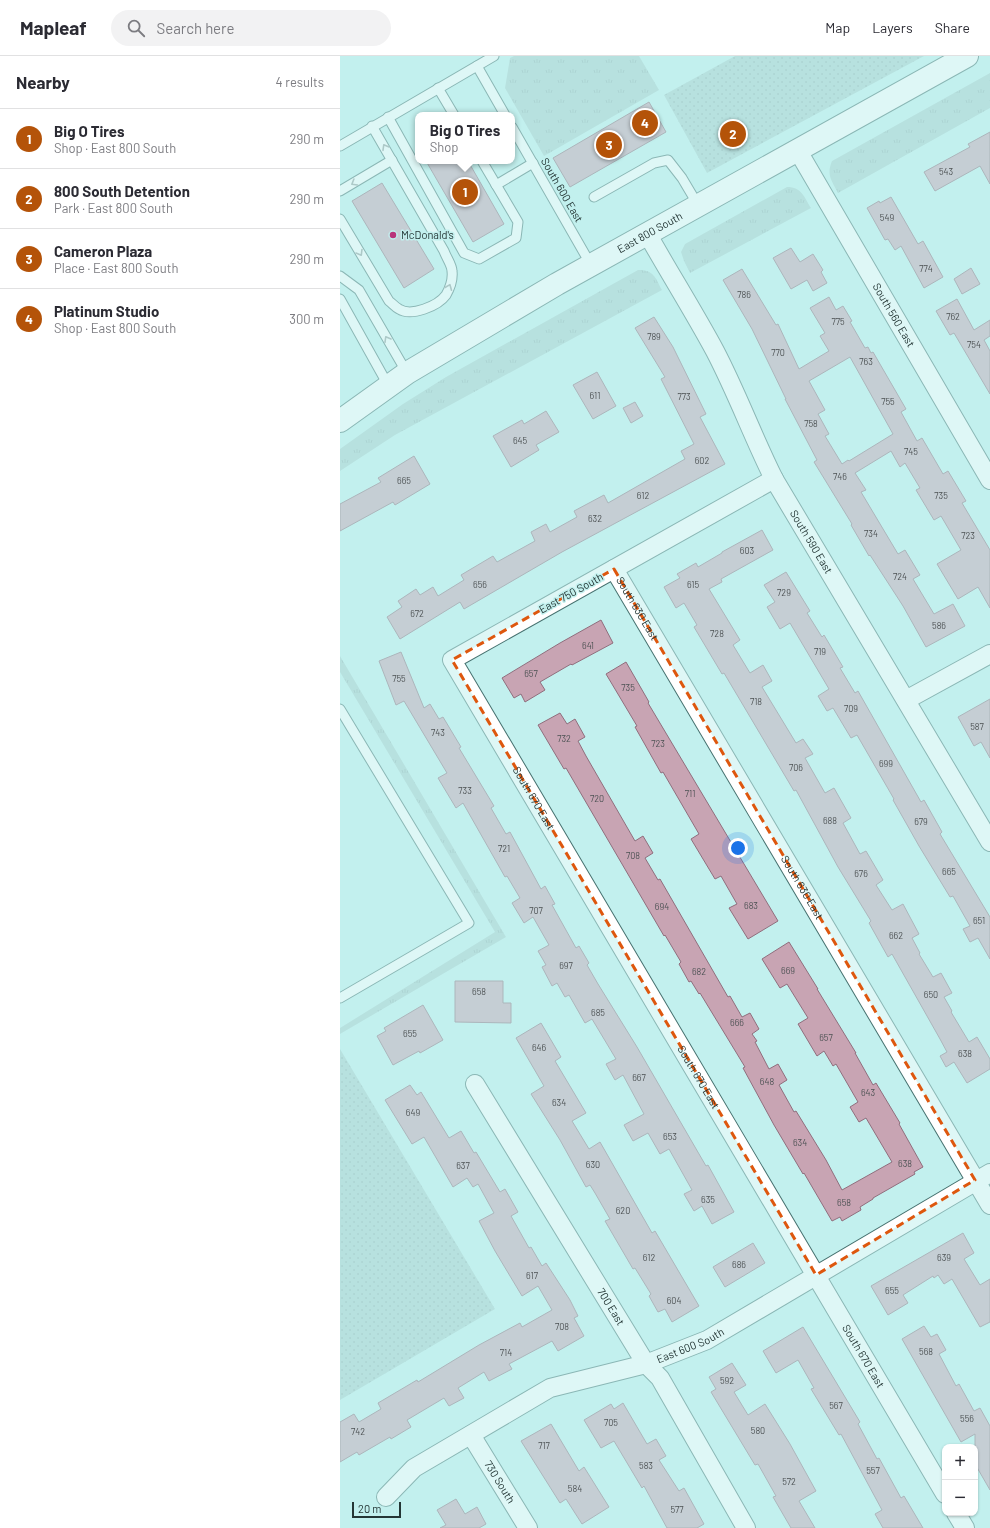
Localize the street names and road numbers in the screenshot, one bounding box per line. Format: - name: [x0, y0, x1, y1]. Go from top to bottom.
- street label: South 600 East: [539, 155, 586, 224]
- street label: East 800 South: [615, 209, 684, 255]
- street label: South 560 East: [870, 281, 918, 349]
- street label: South 590 East: [788, 507, 836, 576]
- street label: East 750 South: [536, 570, 605, 616]
- street label: South 630 East: [614, 574, 662, 643]
- street label: South 670 East: [510, 764, 558, 832]
- street label: South 630 East: [779, 853, 827, 921]
- street label: South 670 East: [675, 1043, 723, 1111]
- street label: 700 East: [595, 1285, 628, 1328]
- street label: South 670 East: [840, 1322, 888, 1390]
- street label: East 600 South: [654, 1324, 726, 1365]
- street label: 730 South: [482, 1458, 518, 1505]

